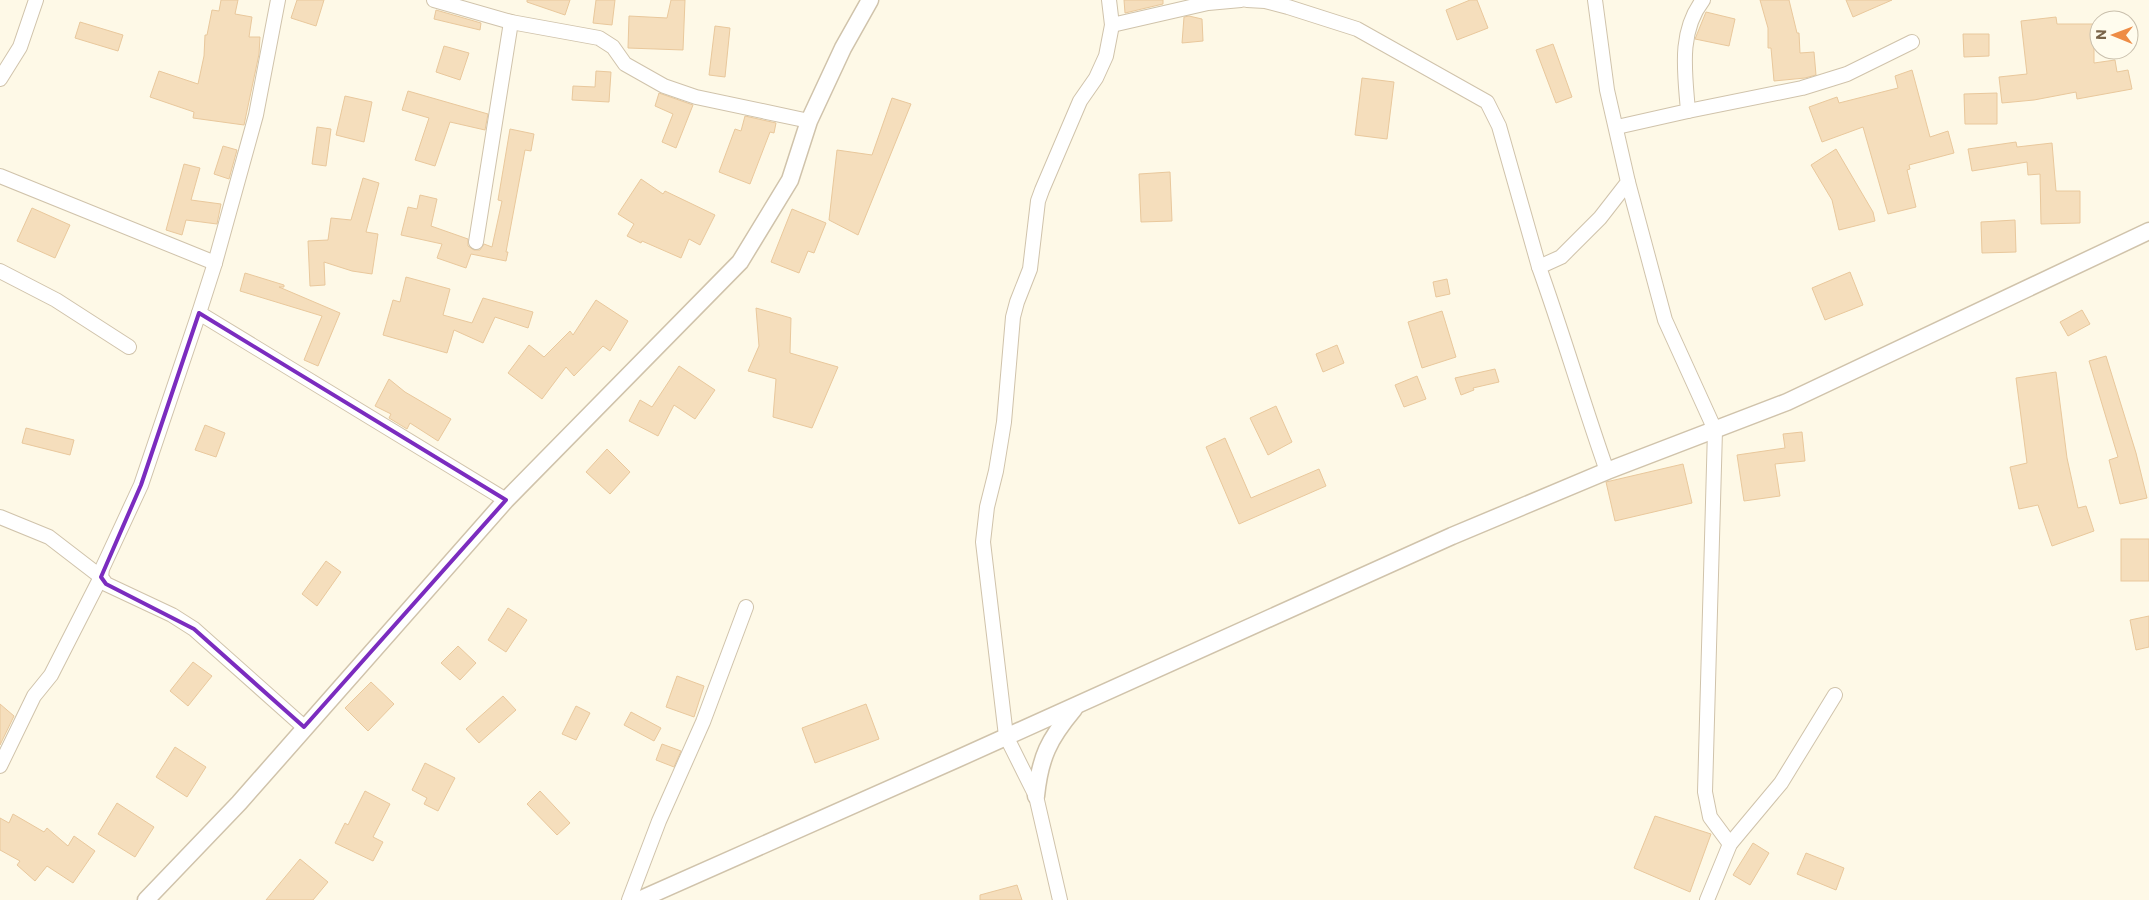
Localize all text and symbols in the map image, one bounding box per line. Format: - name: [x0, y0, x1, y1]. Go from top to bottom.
- north arrow: [2089, 10, 2139, 60]
- text: N: [2092, 29, 2109, 40]

